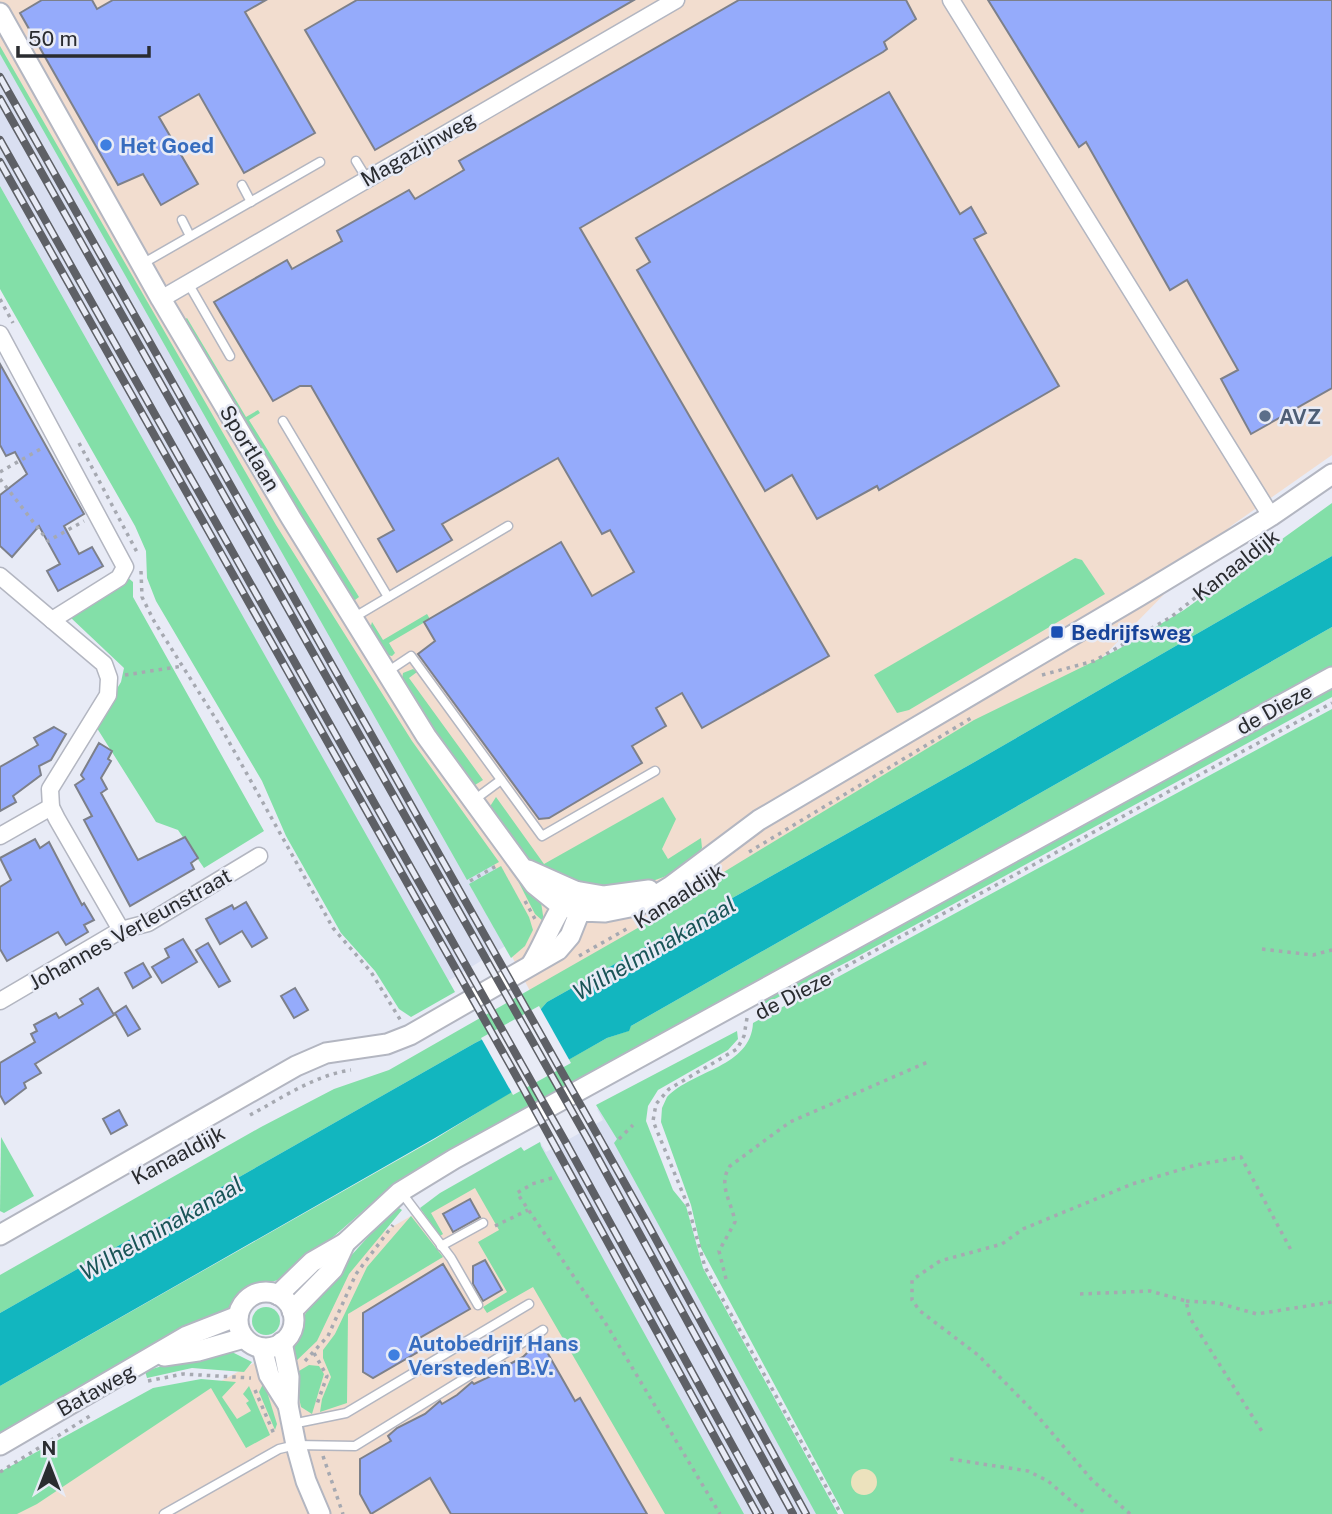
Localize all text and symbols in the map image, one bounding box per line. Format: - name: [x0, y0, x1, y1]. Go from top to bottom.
- scale bar: [18, 14, 149, 58]
- text: 50 m: [28, 26, 78, 51]
- street label: Magazijnweg: [356, 106, 480, 192]
- place label: Het Goed: [120, 133, 214, 158]
- marker: Het Goed: [98, 137, 114, 153]
- street label: Sportlaan: [215, 400, 285, 496]
- place label: AVZ: [1279, 404, 1321, 429]
- marker: AVZ: [1257, 408, 1273, 424]
- street label: Kanaaldijk: [1188, 524, 1284, 606]
- place label: Bedrijfsweg: [1071, 620, 1191, 645]
- marker: Bedrijfsweg: [1049, 624, 1065, 640]
- street label: de Dieze: [1232, 678, 1316, 740]
- street label: Kanaaldijk: [629, 858, 729, 934]
- street label: Johannes Verleunstraat: [24, 863, 236, 995]
- water label: Wilhelminakanaal: [568, 890, 740, 1006]
- street label: de Dieze: [750, 965, 836, 1025]
- street label: Kanaaldijk: [127, 1120, 229, 1190]
- water label: Wilhelminakanaal: [75, 1170, 247, 1286]
- place label: Autobedrijf Hans Versteden B.V.: [408, 1331, 579, 1380]
- marker: Autobedrijf Hans Versteden B.V.: [386, 1347, 402, 1363]
- street label: Bataweg: [52, 1358, 140, 1422]
- north arrow: [14, 1430, 84, 1500]
- text: N: [42, 1437, 56, 1459]

